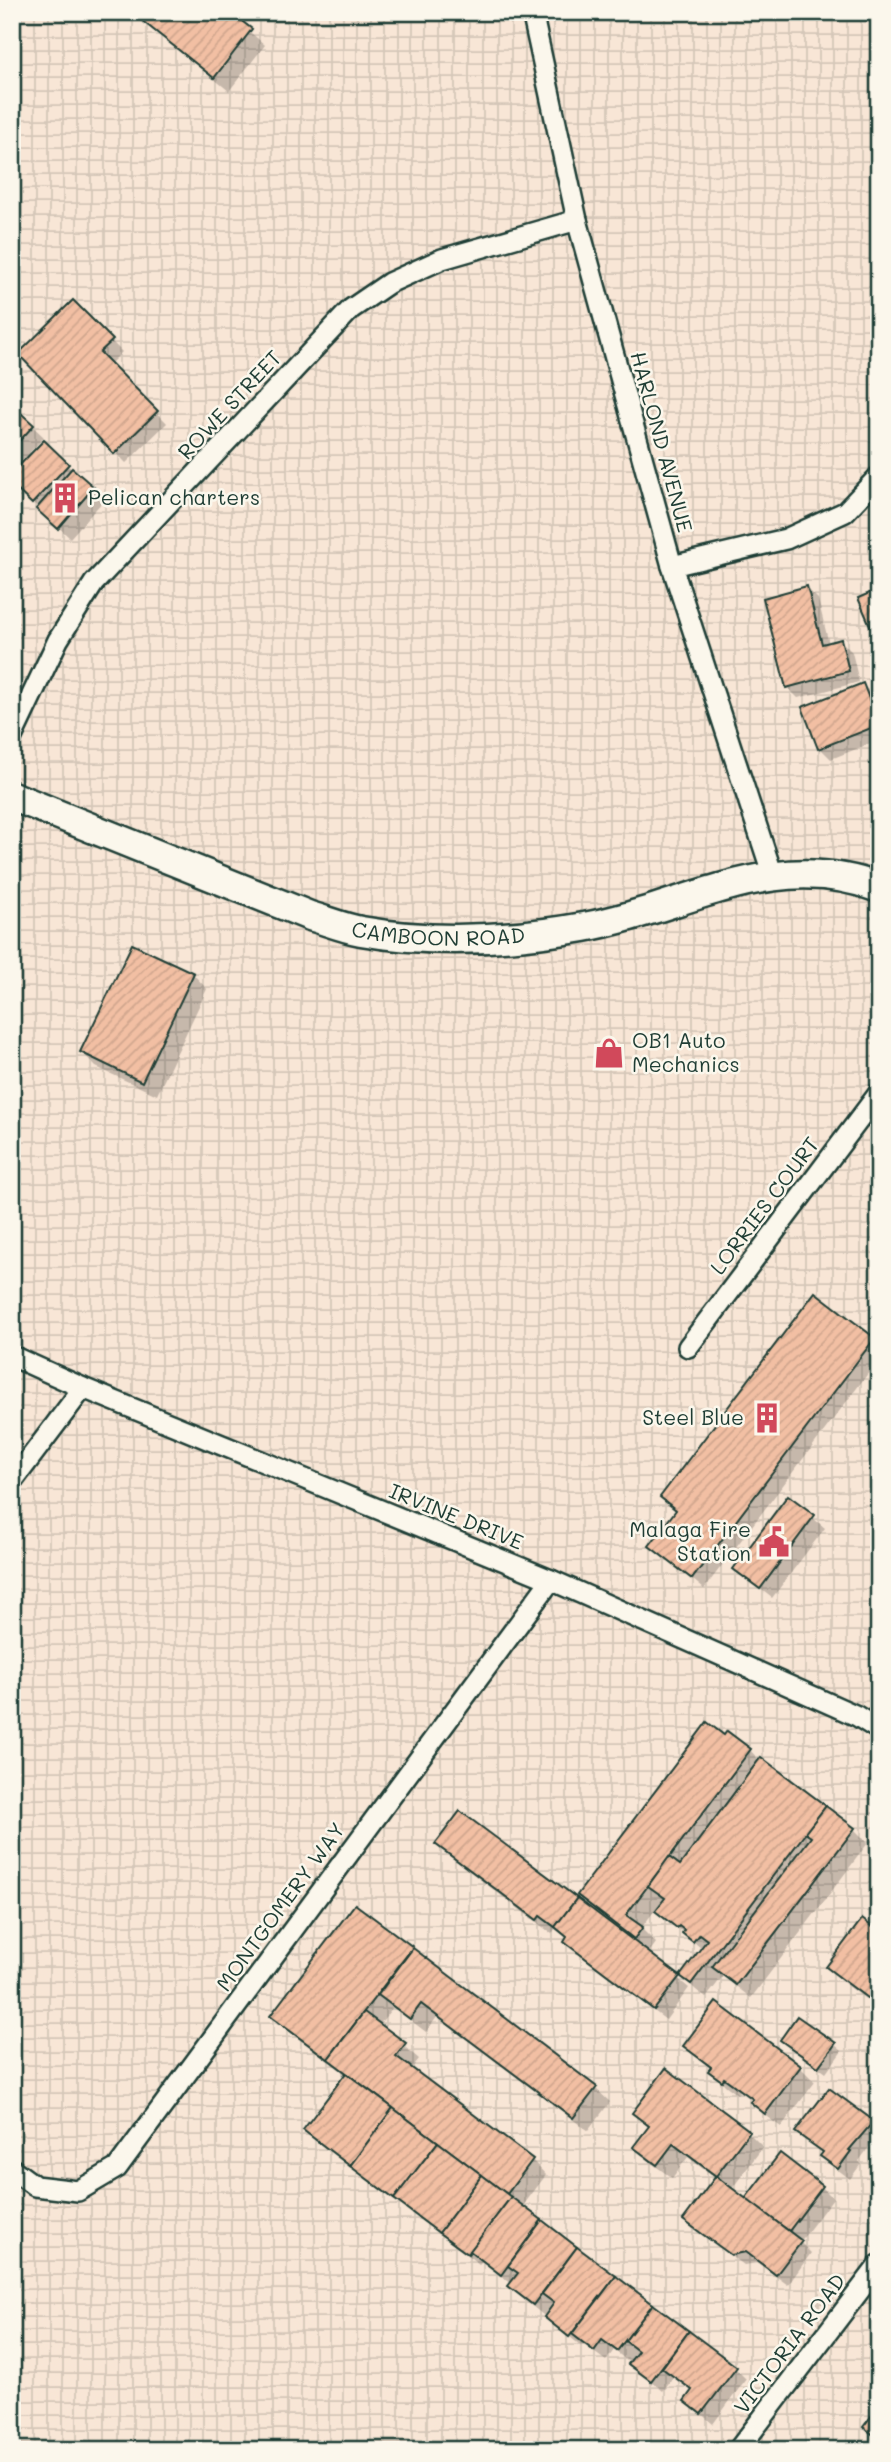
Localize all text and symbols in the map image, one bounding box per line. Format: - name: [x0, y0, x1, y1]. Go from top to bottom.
- street label: ROWE STREET: [171, 344, 287, 464]
- street label: HARLOND AVENUE: [625, 348, 700, 535]
- building icon: Pelican charters: [48, 481, 82, 515]
- place label: Pelican charters: [88, 483, 260, 510]
- street label: CAMBOON ROAD: [349, 915, 526, 951]
- place label: OB1 Auto Mechanics: [632, 1026, 740, 1077]
- shop icon: OB1 Auto Mechanics: [592, 1036, 626, 1070]
- street label: LORRIES COURT: [703, 1131, 824, 1279]
- building icon: Steel Blue: [750, 1401, 784, 1435]
- place label: Steel Blue: [642, 1403, 744, 1430]
- street label: IRVINE DRIVE: [386, 1476, 528, 1555]
- place label: Malaga Fire Station: [629, 1515, 751, 1566]
- public building icon: Malaga Fire Station: [757, 1525, 791, 1559]
- street label: MONTGOMERY WAY: [209, 1816, 350, 1996]
- street label: VICTORIA ROAD: [727, 2267, 850, 2419]

